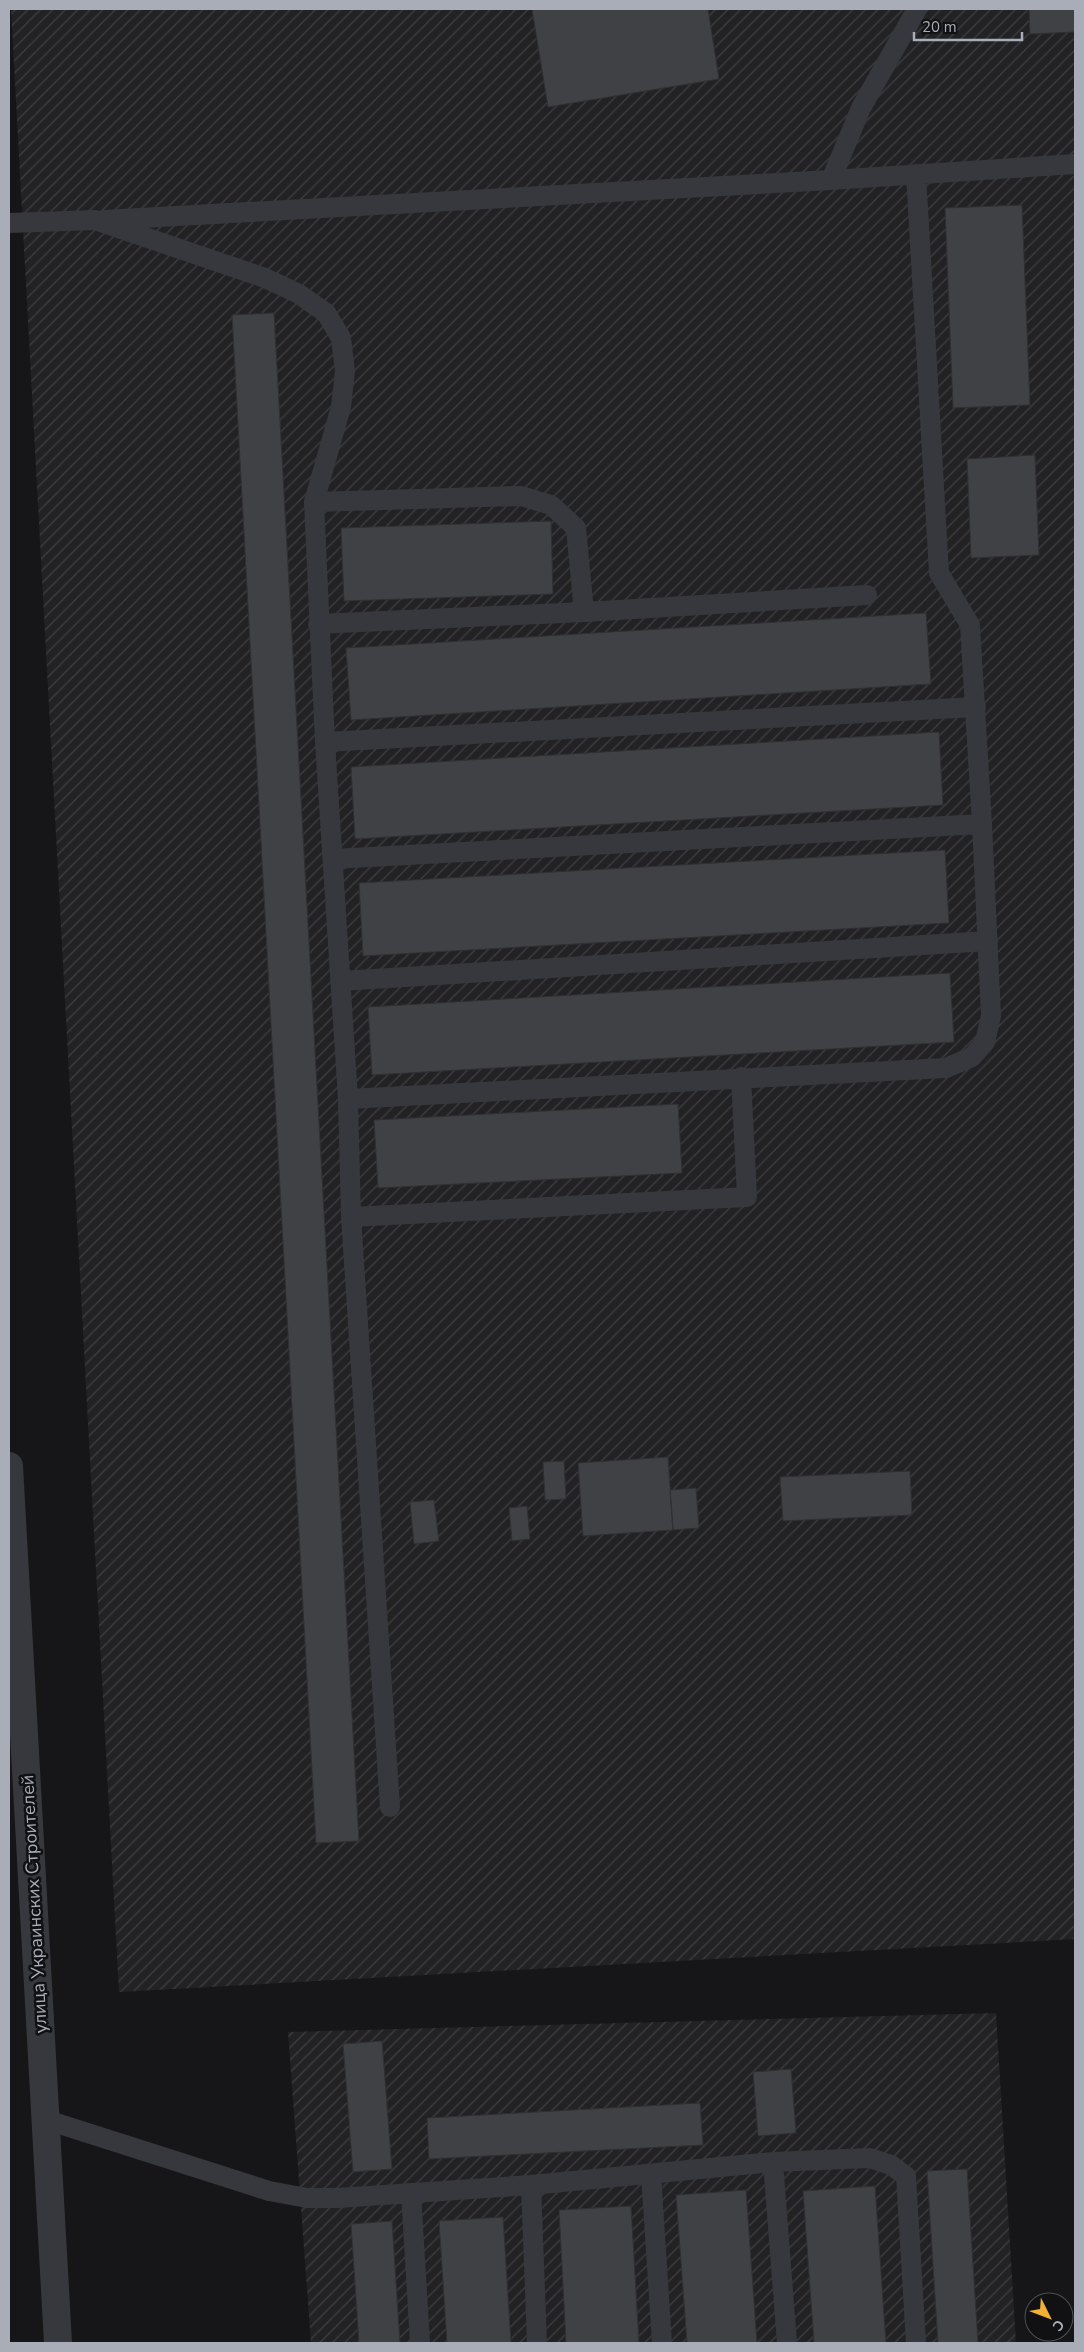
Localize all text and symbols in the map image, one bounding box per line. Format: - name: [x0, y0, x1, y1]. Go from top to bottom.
- scale bar: [914, 10, 1022, 42]
- text: 20 m: [922, 17, 957, 37]
- street label: улица Украинских Строителей: [15, 1774, 53, 2034]
- north arrow: [1024, 2292, 1074, 2342]
- text: С: [1048, 2315, 1069, 2336]

